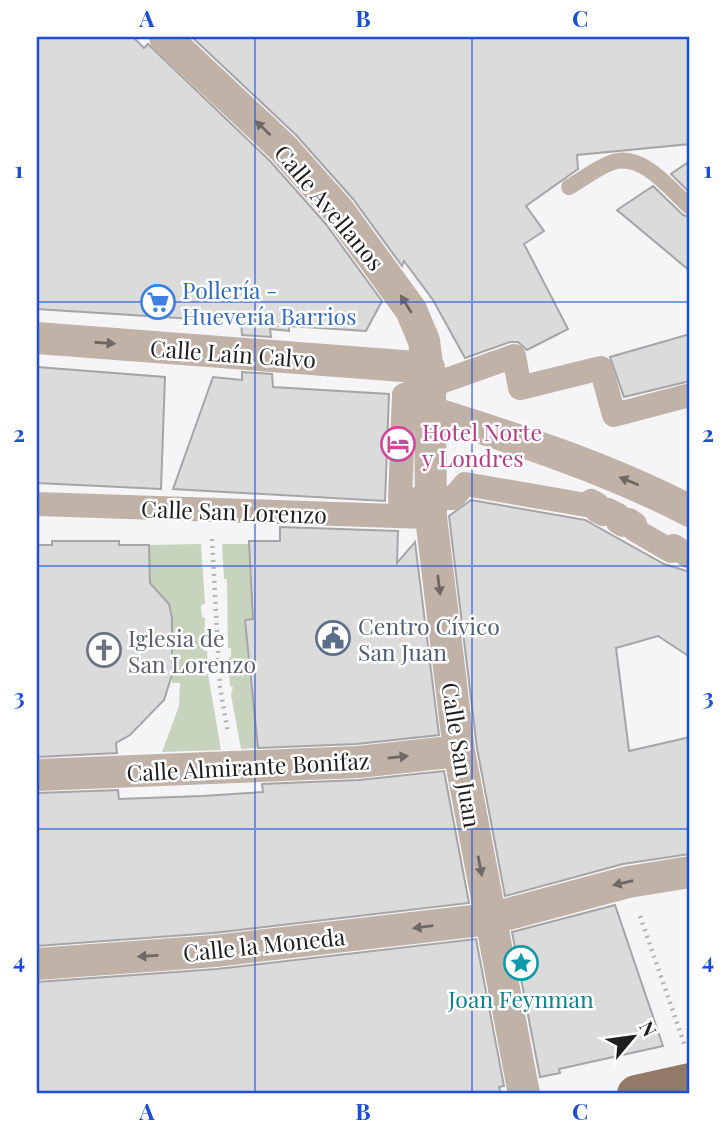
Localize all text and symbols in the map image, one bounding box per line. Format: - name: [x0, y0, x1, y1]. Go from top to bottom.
- text: A: [138, 2, 155, 33]
- text: B: [355, 2, 371, 33]
- text: C: [572, 2, 588, 33]
- one-way arrow: [255, 121, 272, 137]
- street label: Calle Avellanos: [268, 138, 392, 276]
- text: 1: [15, 153, 24, 184]
- text: 1: [704, 153, 713, 184]
- place label: Pollería - Huevería Barrios: [182, 274, 357, 331]
- supermarket icon: Pollería - Huevería Barrios: [139, 283, 177, 321]
- one-way arrow: [400, 295, 413, 314]
- street label: Calle Laín Calvo: [149, 332, 317, 374]
- one-way arrow: [94, 338, 116, 349]
- place label: Hotel Norte y Londres: [421, 416, 542, 473]
- text: 2: [13, 417, 25, 448]
- text: 2: [702, 417, 714, 448]
- hotel icon: Hotel Norte y Londres: [379, 425, 417, 463]
- one-way arrow: [618, 476, 639, 487]
- street label: Calle San Lorenzo: [141, 492, 327, 530]
- one-way arrow: [433, 574, 444, 596]
- place label: Centro Cívico San Juan: [358, 610, 500, 667]
- public building icon: Centro Cívico San Juan: [314, 619, 352, 657]
- place label: Iglesia de San Lorenzo: [128, 622, 256, 679]
- church icon: Iglesia de San Lorenzo: [85, 631, 123, 669]
- text: 3: [13, 680, 25, 711]
- street label: Calle San Juan: [435, 680, 489, 830]
- text: 3: [702, 680, 714, 711]
- street label: Calle Almirante Bonifaz: [126, 744, 370, 788]
- one-way arrow: [387, 752, 409, 763]
- one-way arrow: [475, 855, 486, 877]
- one-way arrow: [612, 878, 634, 889]
- street label: Calle la Moneda: [181, 920, 347, 968]
- one-way arrow: [411, 921, 433, 932]
- text: 4: [13, 944, 25, 975]
- place icon: Joan Feynman: [502, 944, 540, 982]
- text: 4: [702, 944, 714, 975]
- one-way arrow: [136, 951, 158, 962]
- place label: Joan Feynman: [447, 983, 594, 1014]
- north arrow: [598, 1002, 668, 1072]
- text: N: [634, 1016, 664, 1041]
- text: A: [138, 1095, 155, 1126]
- text: B: [355, 1095, 371, 1126]
- text: C: [572, 1095, 588, 1126]

